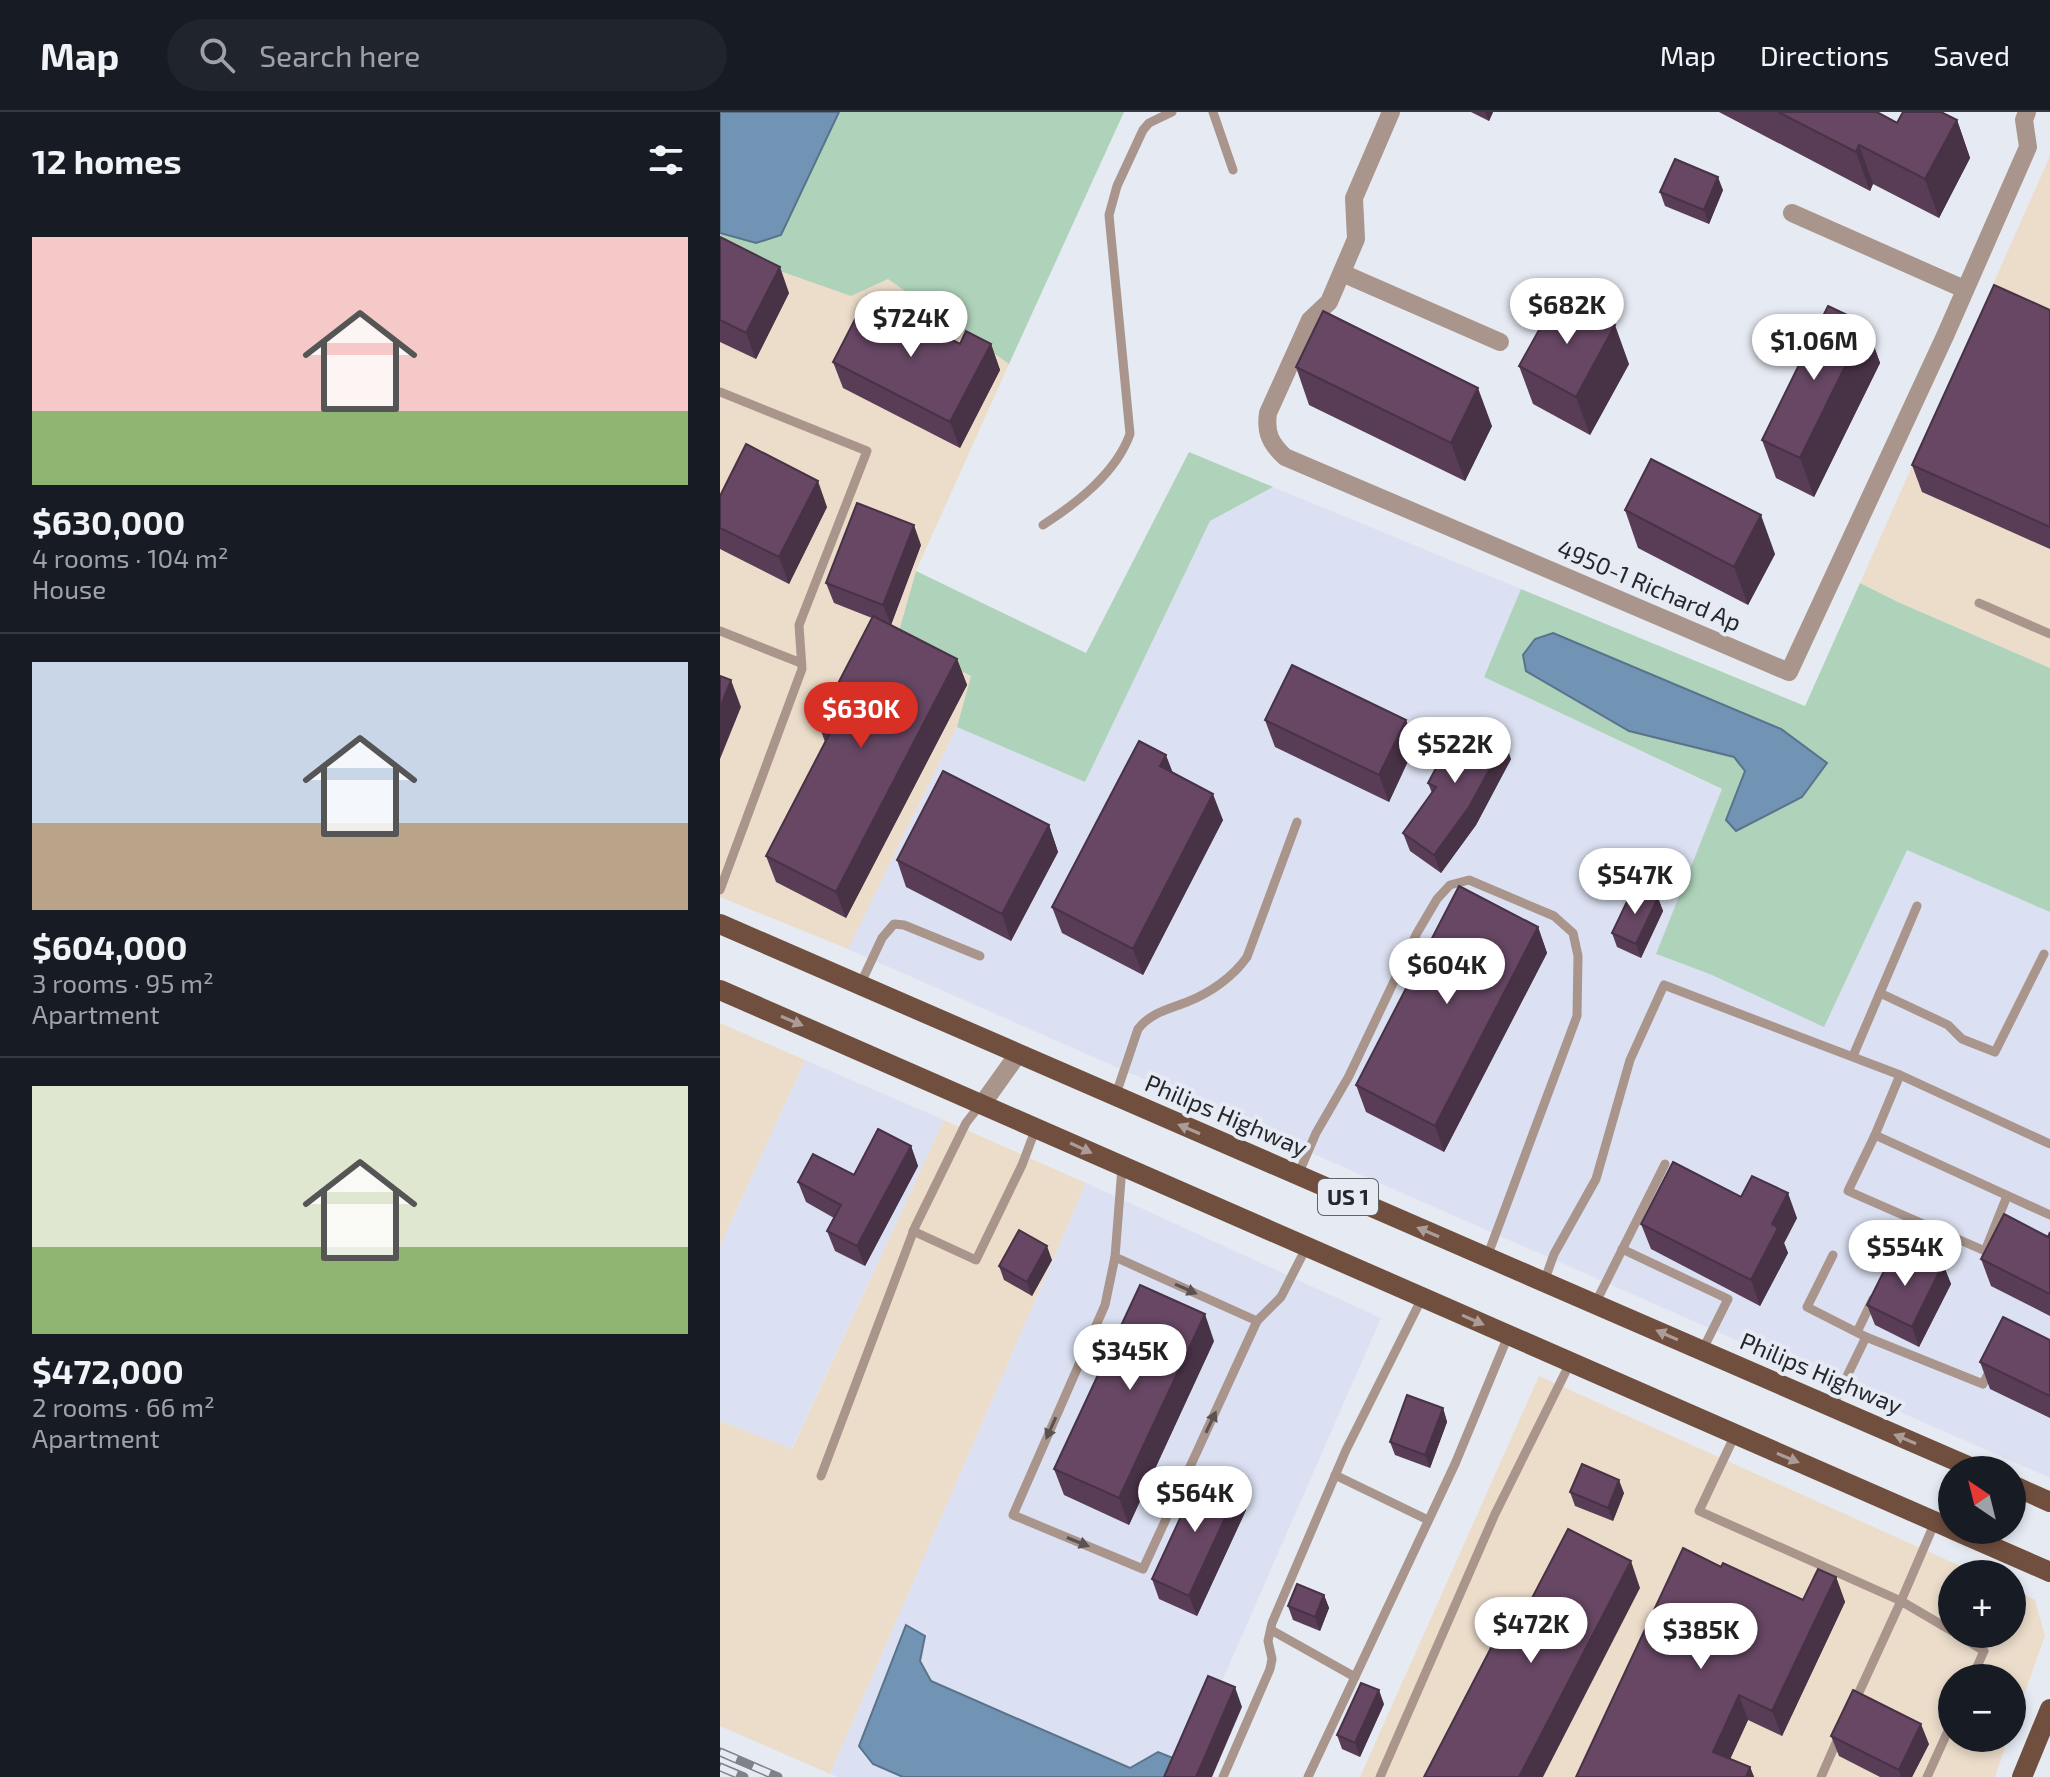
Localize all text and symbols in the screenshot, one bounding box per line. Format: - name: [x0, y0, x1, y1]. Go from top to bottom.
- search box: [167, 19, 727, 91]
- text: Map: [40, 32, 119, 78]
- icon: search: [195, 33, 239, 77]
- text: Search here: [259, 37, 420, 73]
- text: Map: [1660, 38, 1716, 72]
- text: Directions: [1760, 38, 1889, 72]
- text: Saved: [1933, 38, 2010, 72]
- icon: filters: [644, 138, 688, 182]
- text: 12 homes: [32, 140, 181, 181]
- pin: $682K: [1511, 278, 1623, 346]
- text: $682K: [1528, 288, 1606, 319]
- icon: home: [288, 289, 432, 433]
- pin: $724K: [855, 291, 967, 359]
- text: $724K: [873, 301, 949, 332]
- pin: $1.06M: [1749, 314, 1879, 382]
- text: $1.06M: [1770, 324, 1858, 355]
- text: $630,000: [32, 501, 185, 542]
- street label: 4950-1 Richard Ap: [1553, 533, 1746, 636]
- text: 4 rooms · 104 m²: [32, 542, 228, 573]
- text: House: [32, 573, 106, 604]
- pin: $630K: [805, 682, 917, 750]
- text: $630K: [822, 692, 900, 723]
- icon: home: [288, 714, 432, 858]
- pin: $522K: [1399, 717, 1511, 785]
- text: $522K: [1417, 727, 1493, 758]
- pin: $547K: [1579, 848, 1691, 916]
- text: $547K: [1597, 858, 1673, 889]
- text: $604,000: [32, 926, 187, 967]
- pin: $604K: [1391, 938, 1503, 1006]
- text: $604K: [1407, 948, 1487, 979]
- text: 3 rooms · 95 m²: [32, 967, 214, 998]
- text: Apartment: [32, 998, 160, 1029]
- one-way arrow: [780, 1014, 804, 1027]
- street label: Philips Highway: [1141, 1067, 1312, 1162]
- one-way arrow: [1178, 1122, 1201, 1135]
- icon: home: [288, 1138, 432, 1282]
- one-way arrow: [1069, 1141, 1093, 1155]
- road number: US 1: [1318, 1179, 1378, 1215]
- pin: $554K: [1849, 1220, 1961, 1288]
- one-way arrow: [1416, 1225, 1440, 1238]
- text: $554K: [1867, 1230, 1943, 1261]
- one-way arrow: [1174, 1282, 1198, 1296]
- one-way arrow: [1461, 1314, 1484, 1327]
- pin: $345K: [1074, 1324, 1186, 1392]
- street label: Philips Highway: [1736, 1325, 1907, 1420]
- one-way arrow: [1655, 1329, 1678, 1342]
- text: $345K: [1091, 1334, 1169, 1365]
- text: $472,000: [32, 1350, 184, 1391]
- text: 2 rooms · 66 m²: [32, 1391, 215, 1422]
- one-way arrow: [1204, 1410, 1218, 1433]
- one-way arrow: [1044, 1417, 1058, 1440]
- text: Apartment: [32, 1422, 160, 1453]
- one-way arrow: [1893, 1432, 1917, 1446]
- one-way arrow: [1776, 1451, 1800, 1465]
- north arrow: [1938, 1456, 2026, 1544]
- map controls: [1938, 1456, 2026, 1752]
- pin: $564K: [1139, 1466, 1251, 1534]
- text: $564K: [1156, 1476, 1234, 1507]
- one-way arrow: [1066, 1536, 1090, 1549]
- button: +: [1938, 1560, 2026, 1648]
- pin: $472K: [1475, 1597, 1587, 1665]
- pin: $385K: [1645, 1603, 1757, 1671]
- text: $472K: [1493, 1607, 1569, 1638]
- text: $385K: [1663, 1613, 1739, 1644]
- button: −: [1938, 1664, 2026, 1752]

